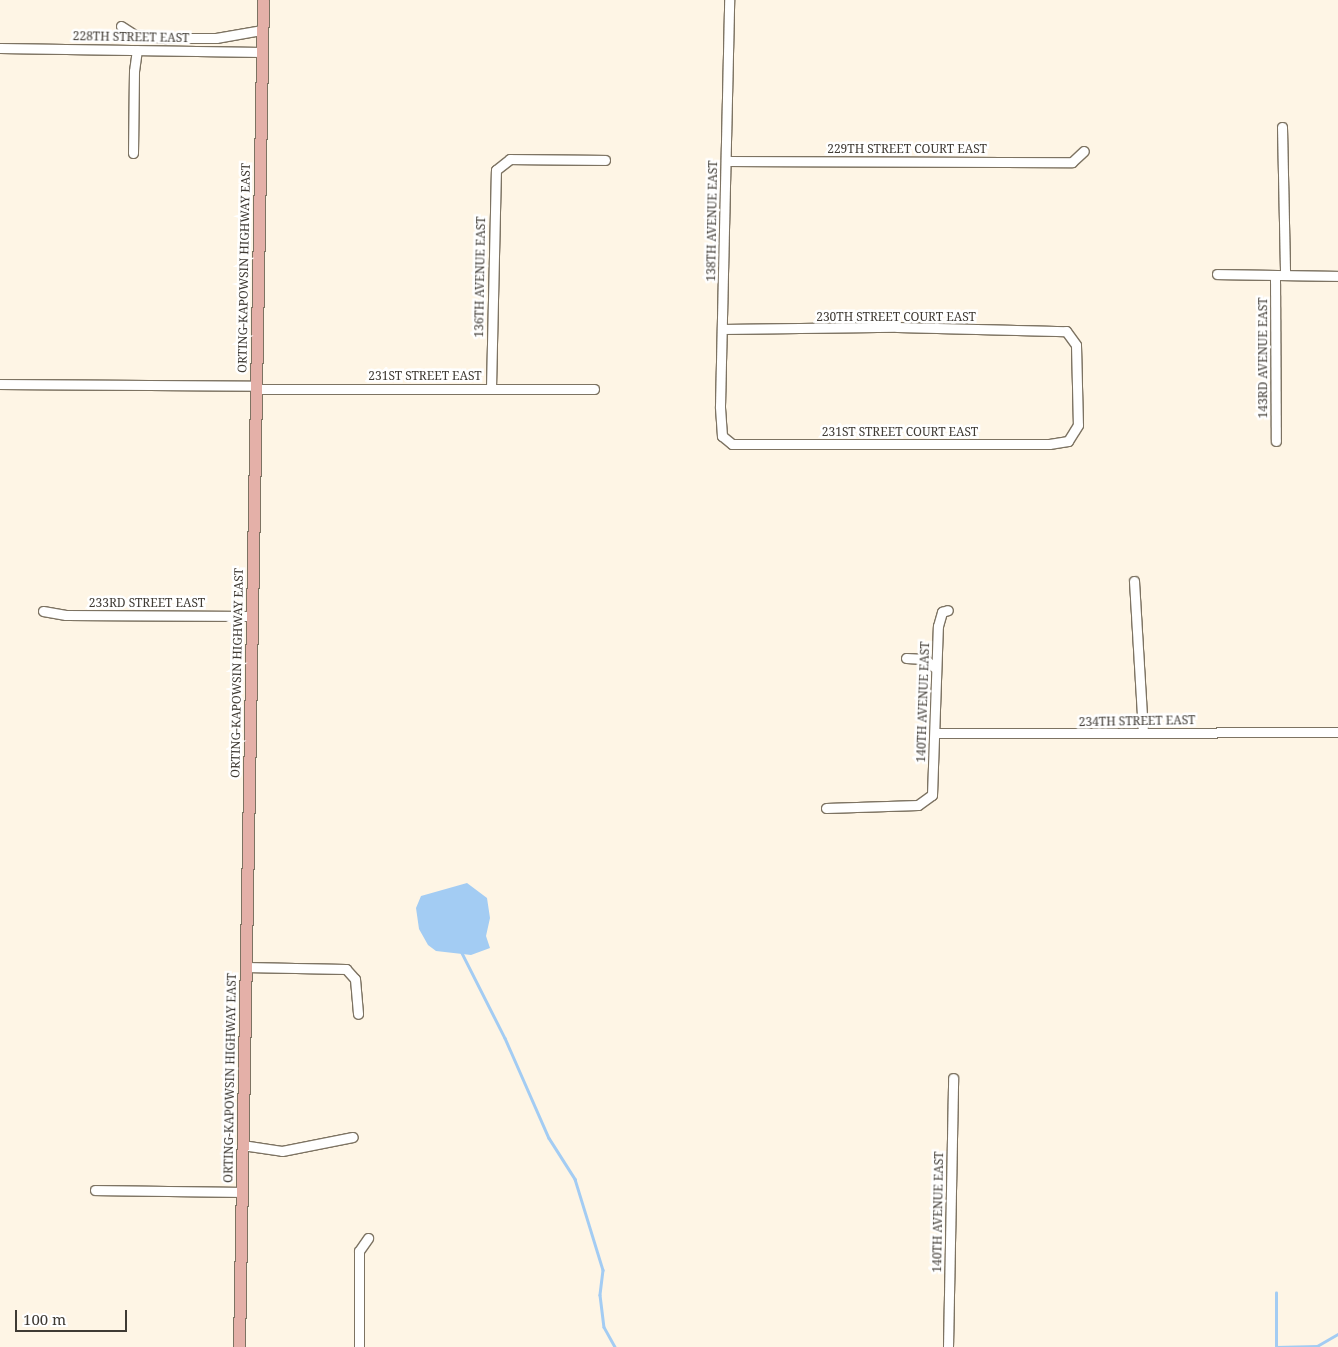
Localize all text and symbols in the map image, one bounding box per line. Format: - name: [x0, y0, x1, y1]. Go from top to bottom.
- street label: 228TH STREET EAST: [73, 29, 189, 45]
- street label: 229TH STREET COURT EAST: [827, 142, 987, 156]
- street label: 138TH AVENUE EAST: [704, 160, 720, 282]
- street label: ORTING-KAPOWSIN HIGHWAY EAST: [235, 163, 253, 373]
- street label: 136TH AVENUE EAST: [472, 216, 488, 338]
- street label: 143RD AVENUE EAST: [1256, 298, 1270, 418]
- street label: 230TH STREET COURT EAST: [816, 310, 976, 324]
- street label: 231ST STREET EAST: [368, 369, 482, 383]
- street label: 231ST STREET COURT EAST: [822, 425, 978, 439]
- street label: ORTING-KAPOWSIN HIGHWAY EAST: [228, 568, 246, 778]
- street label: 233RD STREET EAST: [89, 596, 205, 610]
- street label: 140TH AVENUE EAST: [914, 641, 932, 763]
- street label: 234TH STREET EAST: [1079, 713, 1195, 729]
- street label: ORTING-KAPOWSIN HIGHWAY EAST: [221, 973, 239, 1183]
- street label: 140TH AVENUE EAST: [930, 1151, 946, 1273]
- scale bar: [18, 1300, 130, 1332]
- text: 100 m: [23, 1309, 66, 1329]

